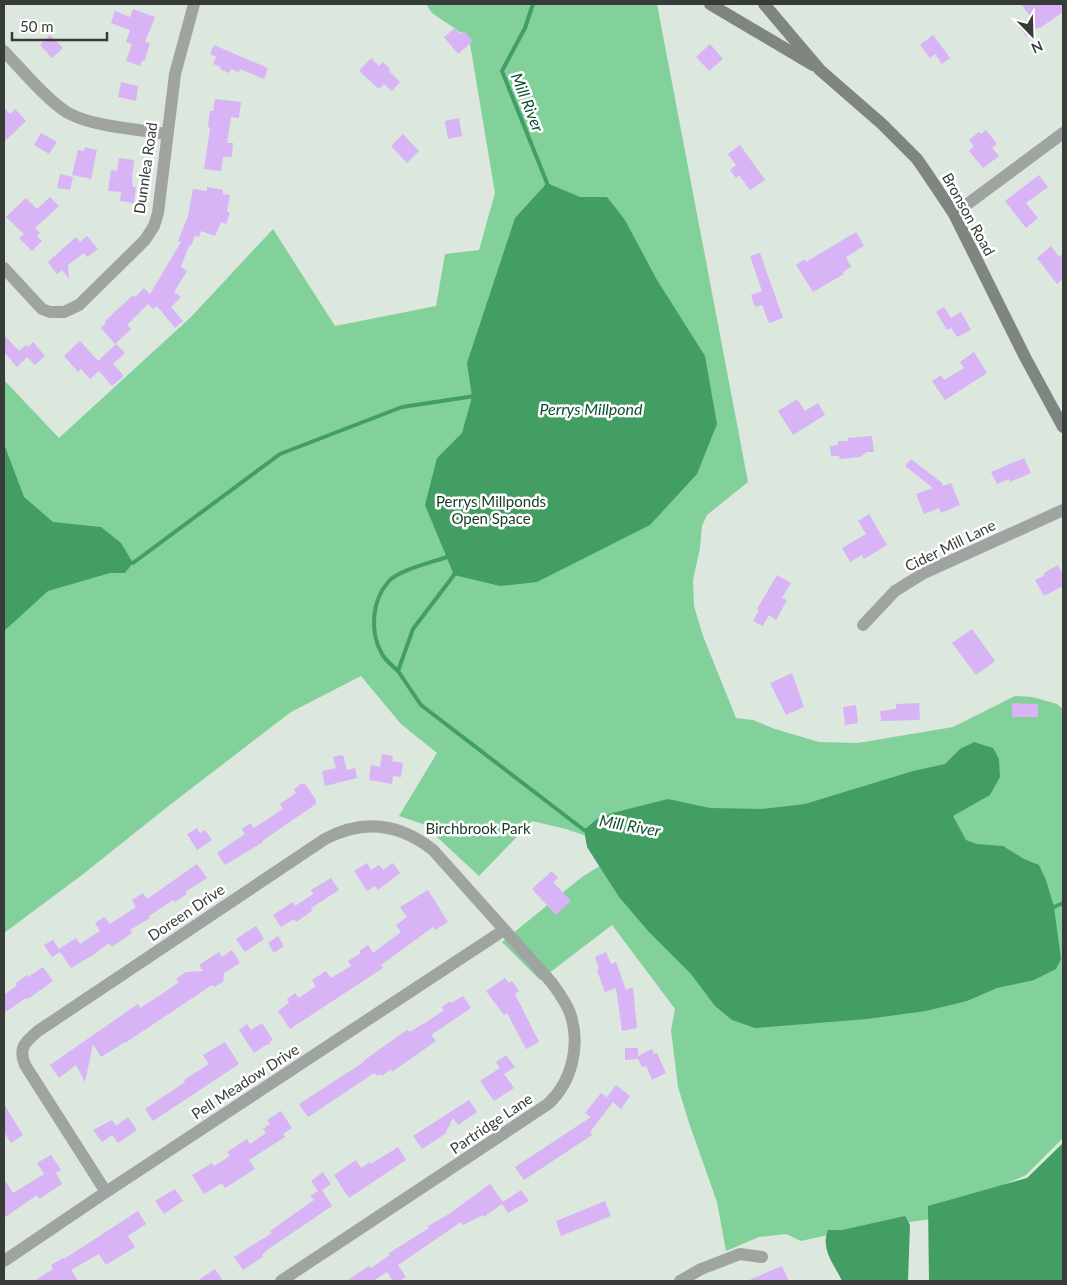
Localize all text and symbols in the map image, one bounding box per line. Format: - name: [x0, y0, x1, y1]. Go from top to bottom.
- scale bar: [12, 10, 108, 42]
- north arrow: [1007, 10, 1057, 60]
- text: 50 m: [20, 17, 54, 35]
- text: N: [1029, 37, 1046, 57]
- water label: Mill River: [508, 70, 549, 135]
- street label: Dunnlea Road: [130, 121, 160, 215]
- street label: Bronson Road: [939, 169, 999, 259]
- water label: Perrys Millpond: [539, 399, 643, 418]
- park label: Perrys Millponds Open Space: [436, 492, 546, 527]
- street label: Cider Mill Lane: [902, 515, 998, 575]
- water label: Mill River: [598, 810, 663, 840]
- park label: Birchbrook Park: [425, 819, 531, 837]
- street label: Doreen Drive: [144, 880, 228, 944]
- street label: Pell Meadow Drive: [188, 1040, 302, 1122]
- street label: Partridge Lane: [446, 1089, 536, 1157]

